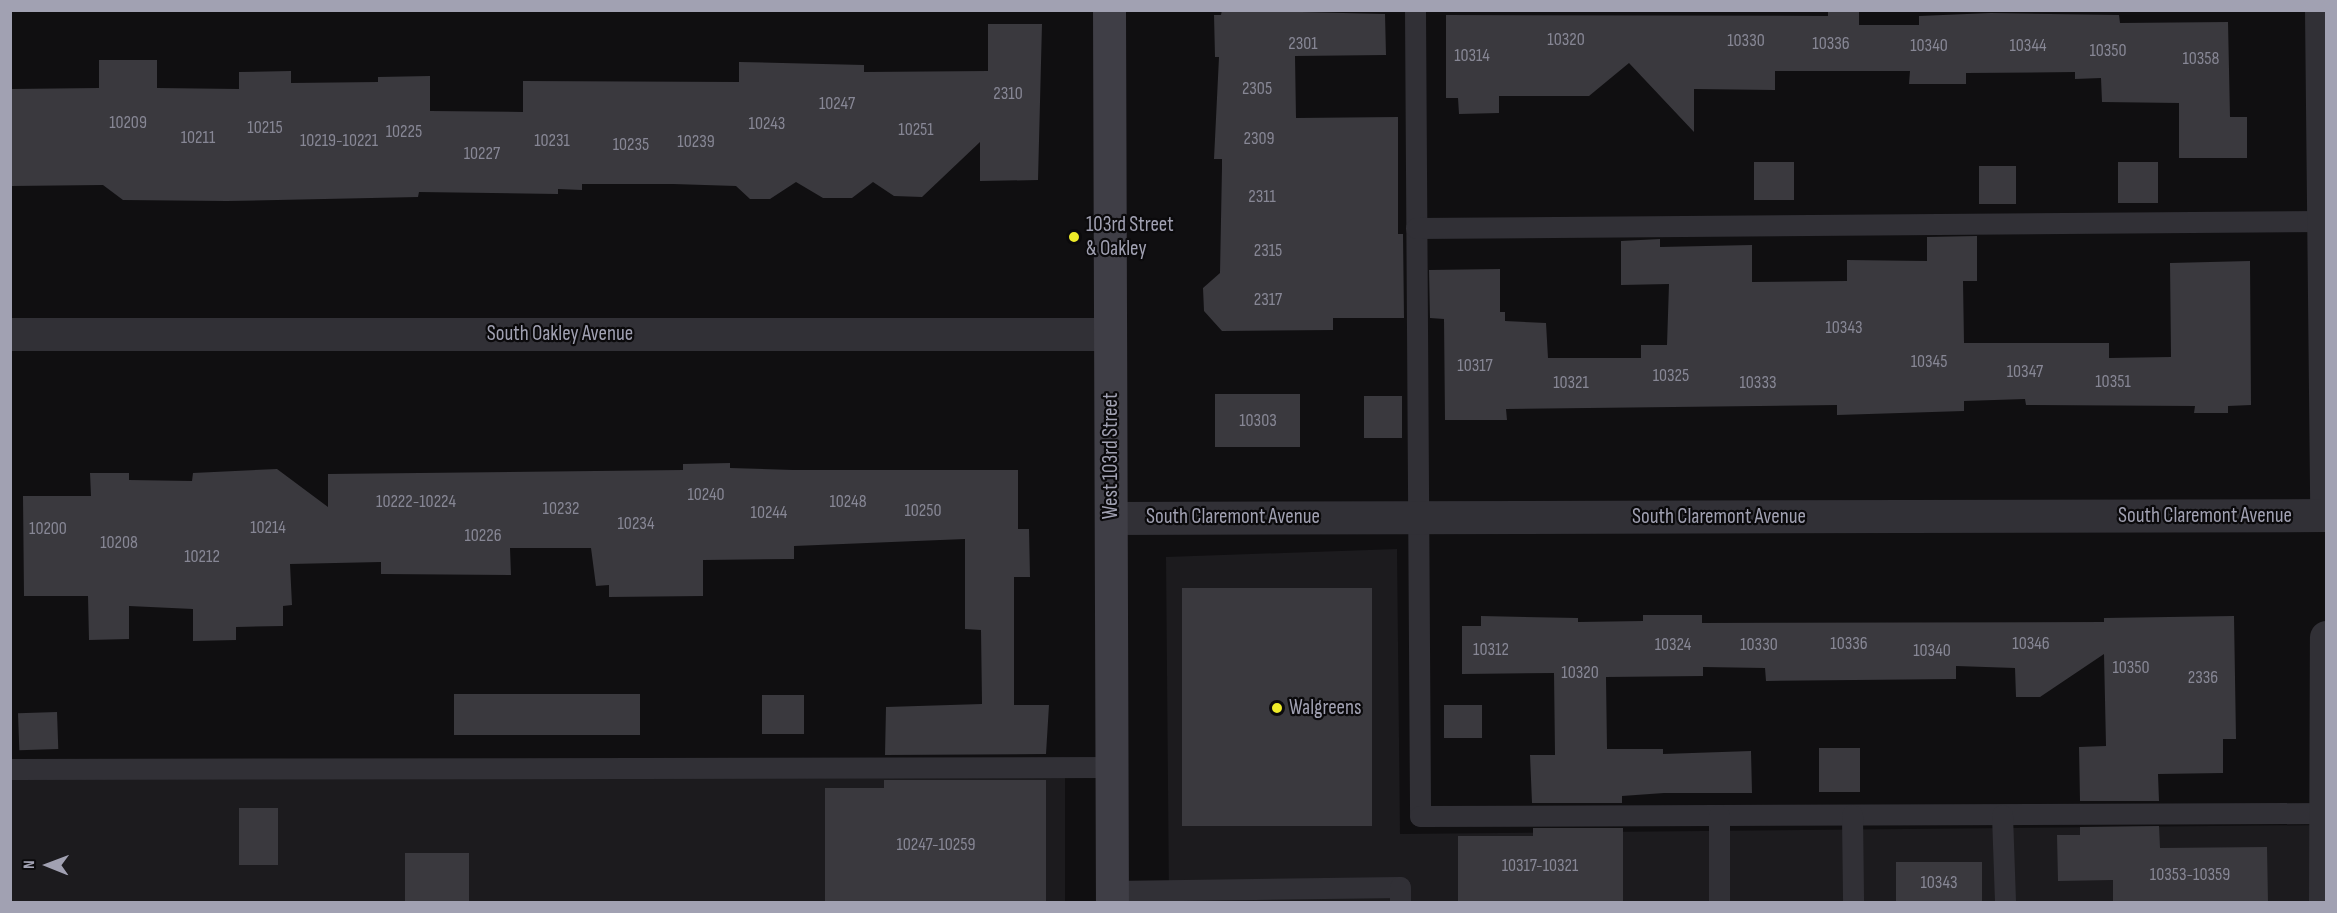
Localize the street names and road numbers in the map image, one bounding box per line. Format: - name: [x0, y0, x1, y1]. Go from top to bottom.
- street label: South Oakley Avenue: [487, 321, 633, 347]
- street label: West 103rd Street: [1098, 393, 1124, 519]
- street label: South Claremont Avenue: [2118, 503, 2292, 529]
- street label: South Claremont Avenue: [1146, 504, 1320, 530]
- street label: South Claremont Avenue: [1632, 504, 1806, 530]

